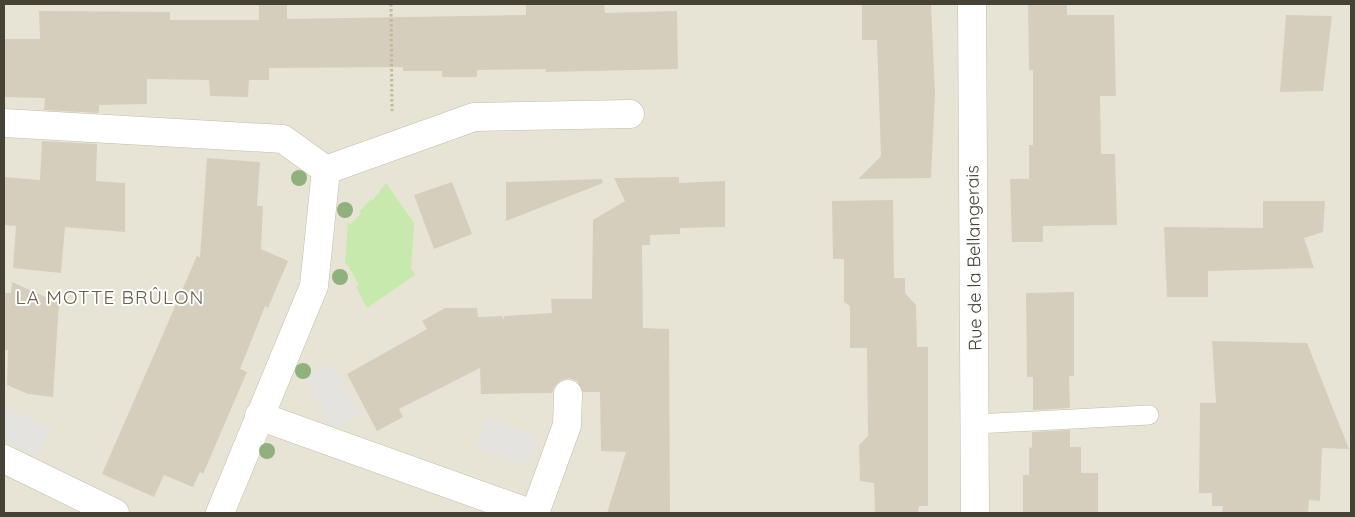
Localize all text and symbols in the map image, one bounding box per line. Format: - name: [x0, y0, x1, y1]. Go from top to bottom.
- street label: Rue de la Bellangerais: [960, 165, 987, 351]
- district label: LA MOTTE BRÛLON: [16, 285, 204, 309]

